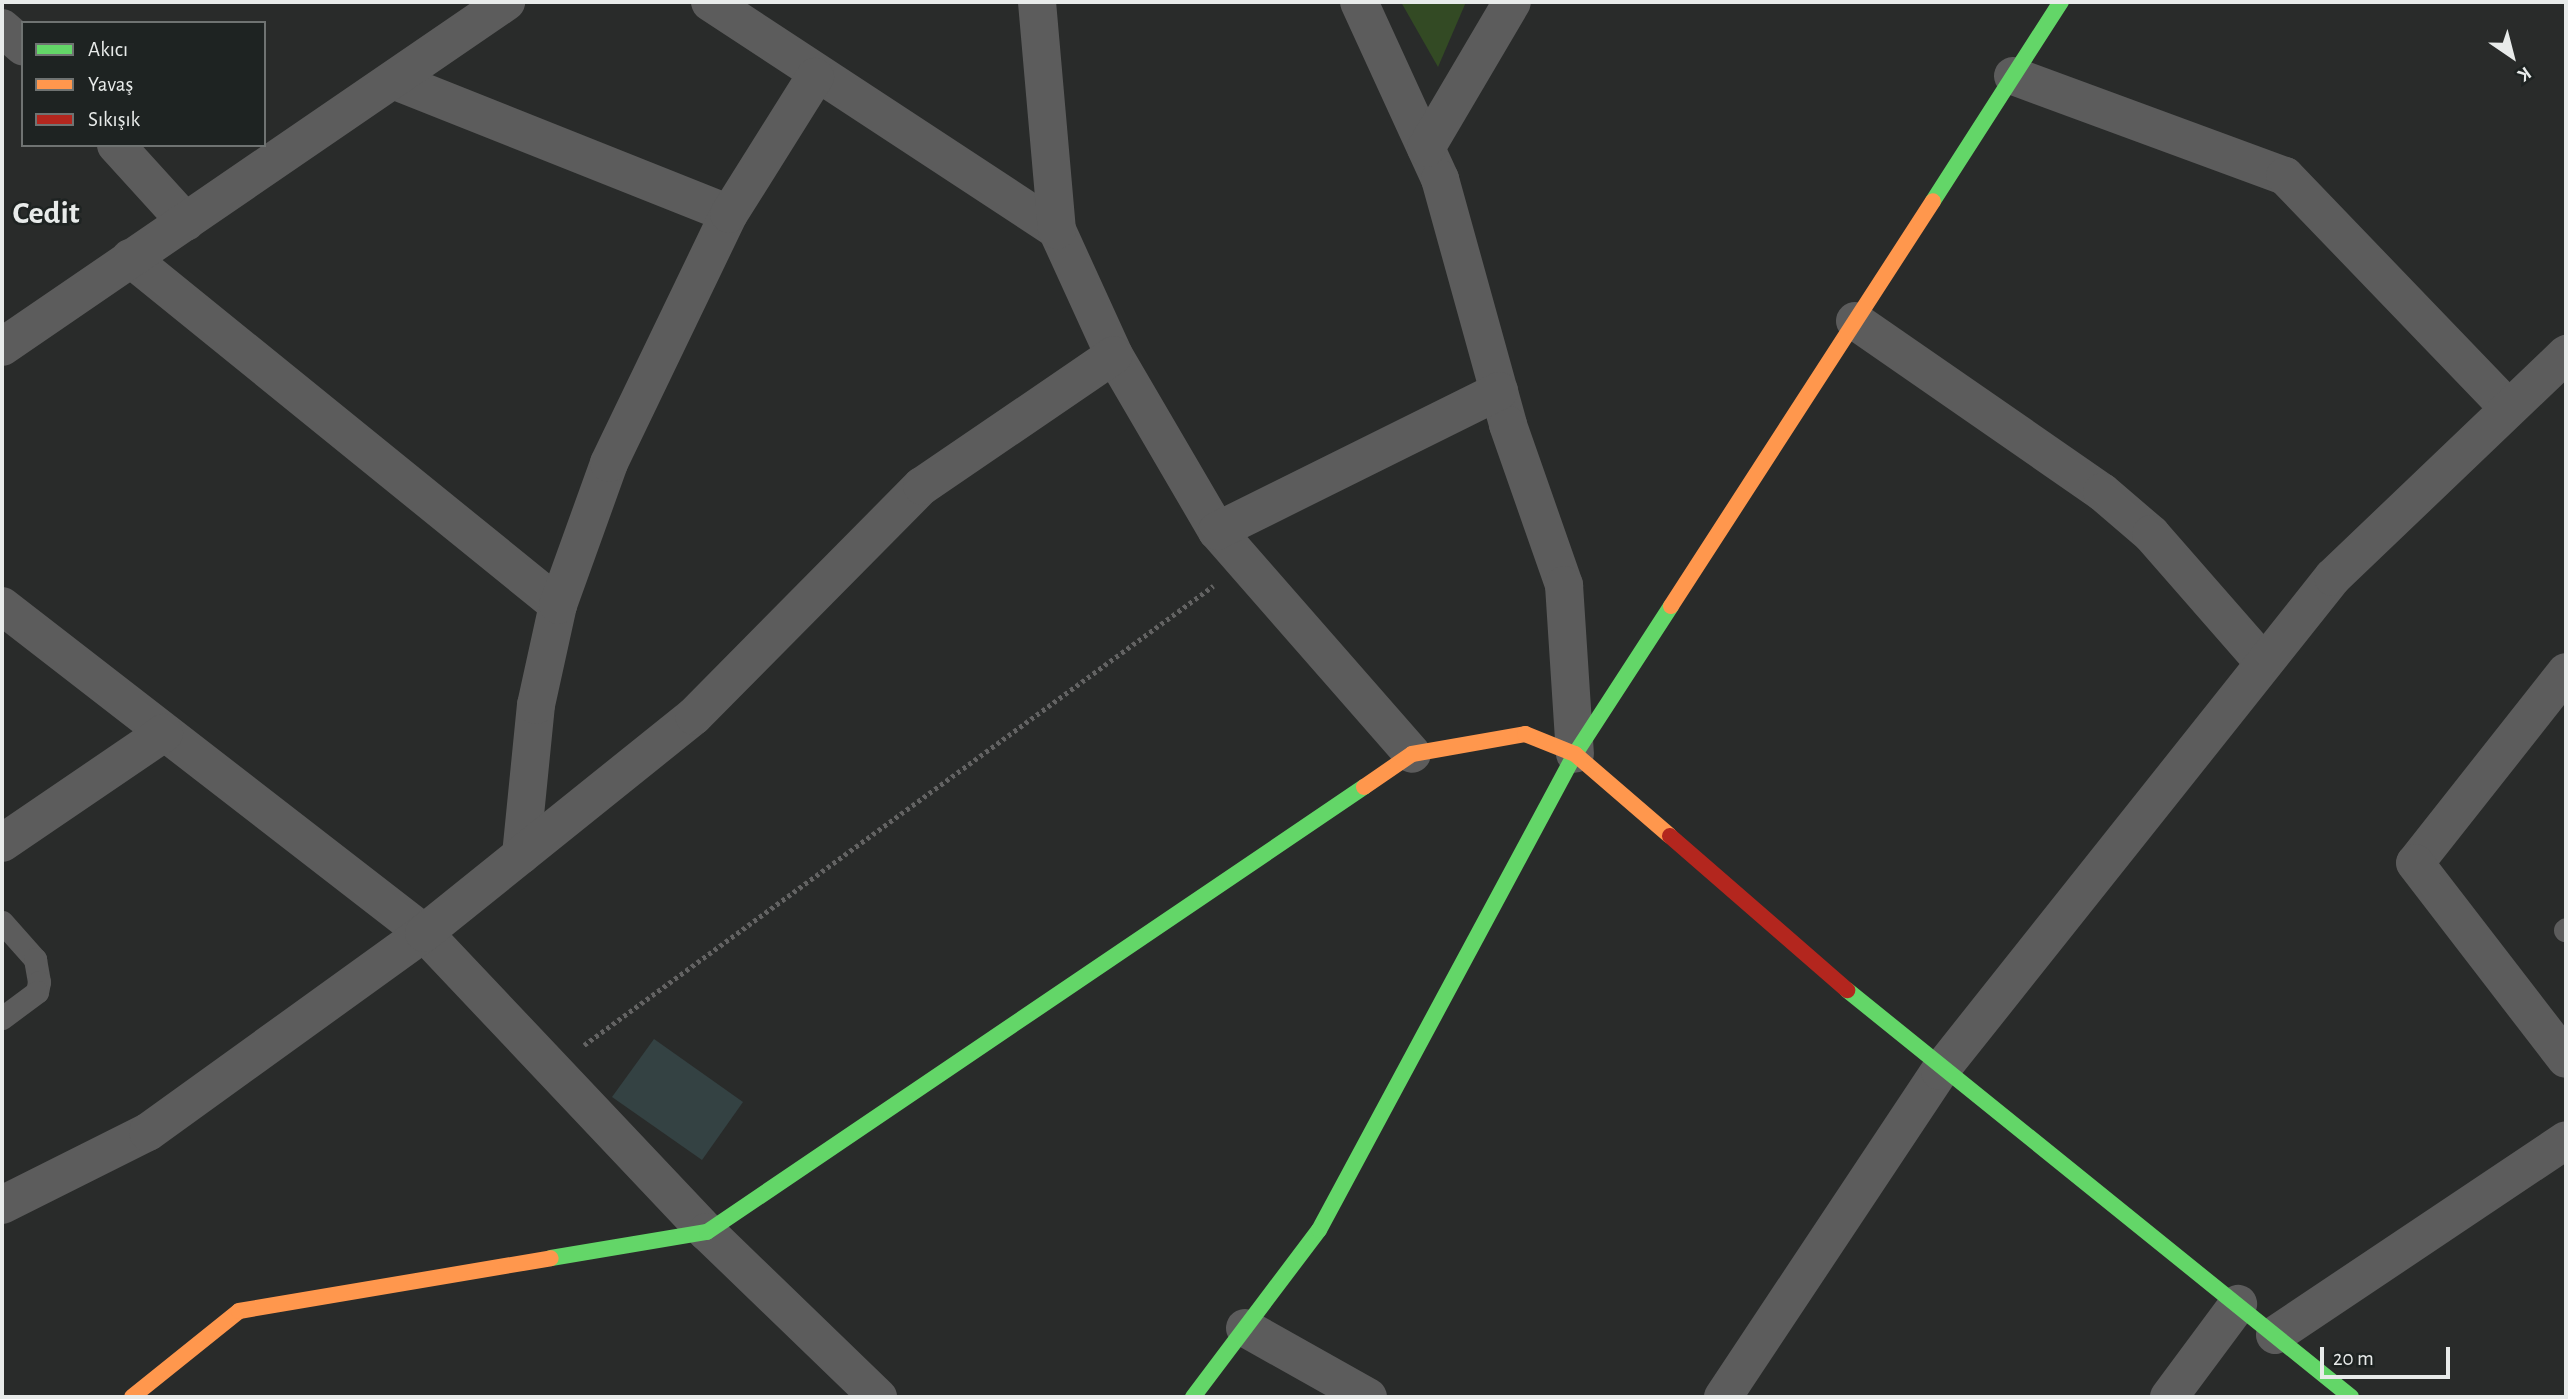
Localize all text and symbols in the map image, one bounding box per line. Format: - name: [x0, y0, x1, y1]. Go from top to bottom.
- legend: [21, 21, 266, 147]
- north arrow: [2477, 21, 2547, 91]
- text: Akıcı: [88, 39, 128, 60]
- text: K: [2514, 63, 2534, 85]
- text: Yavaş: [88, 74, 133, 95]
- text: Sıkışık: [88, 109, 140, 130]
- district label: Cedit: [12, 194, 80, 232]
- scale bar: [2323, 1332, 2452, 1376]
- text: 20 m: [2333, 1348, 2374, 1369]

